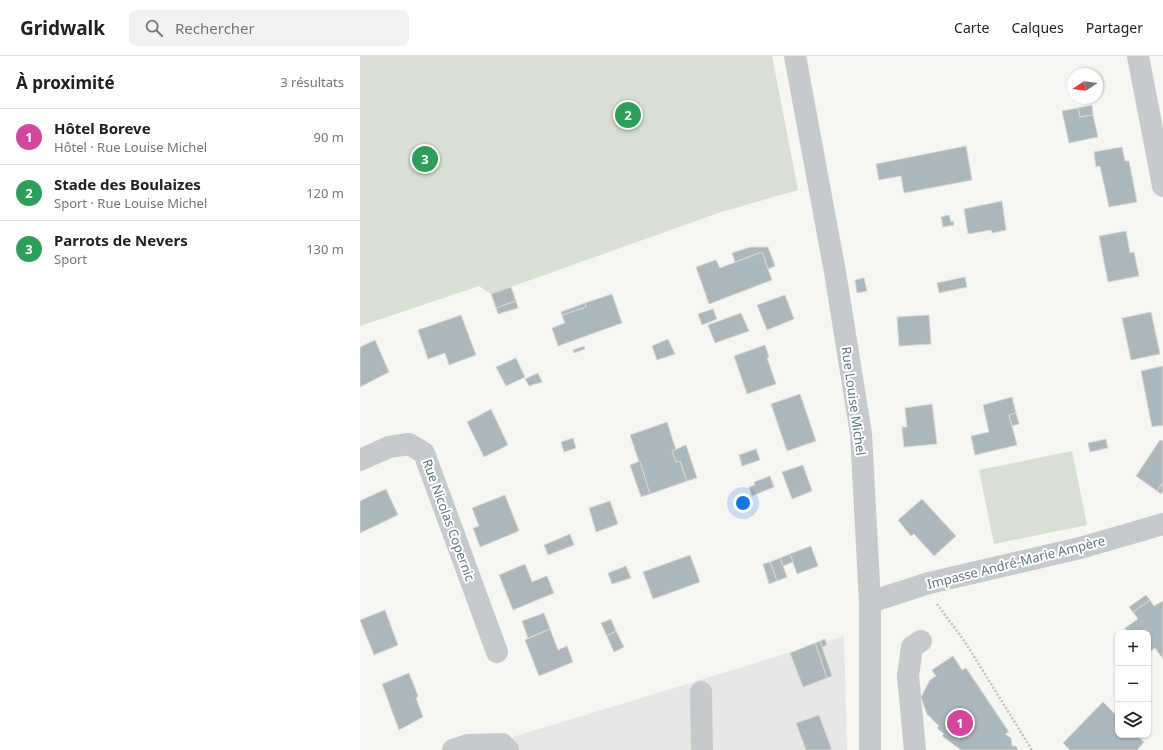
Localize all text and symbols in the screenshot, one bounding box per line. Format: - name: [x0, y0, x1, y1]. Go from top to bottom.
- search box: [129, 10, 409, 46]
- text: Gridwalk: [20, 15, 105, 41]
- icon: search: [143, 17, 165, 39]
- text: Rechercher: [175, 18, 255, 38]
- text: Carte: [954, 18, 990, 37]
- text: Calques: [1012, 18, 1064, 37]
- text: Partager: [1086, 18, 1143, 37]
- north arrow: [1067, 68, 1103, 104]
- text: À proximité: [16, 71, 115, 94]
- text: 3 résultats: [280, 73, 344, 91]
- pin: 2: [615, 100, 641, 130]
- text: Hôtel Boreve: [54, 118, 151, 138]
- text: 1: [25, 128, 33, 146]
- text: 90 m: [314, 128, 344, 146]
- text: Hôtel · Rue Louise Michel: [54, 138, 207, 156]
- pin: 3: [412, 144, 438, 174]
- text: Stade des Boulaizes: [54, 174, 201, 194]
- text: 2: [25, 184, 33, 202]
- text: 120 m: [306, 184, 344, 202]
- text: Sport · Rue Louise Michel: [54, 194, 207, 212]
- text: Parrots de Nevers: [54, 230, 188, 250]
- text: 3: [25, 240, 33, 258]
- text: 130 m: [306, 240, 344, 258]
- text: Sport: [54, 250, 87, 268]
- street label: Rue Louise Michel: [837, 345, 871, 457]
- street label: Rue Nicolas Copernic: [419, 456, 479, 584]
- your location: [733, 493, 753, 513]
- street label: Impasse André-Marie Ampère: [925, 531, 1107, 593]
- map controls: [1115, 630, 1151, 738]
- button: +: [1115, 630, 1151, 666]
- button: −: [1115, 666, 1151, 702]
- button: layers: [1115, 702, 1151, 738]
- pin: 1: [947, 708, 973, 738]

